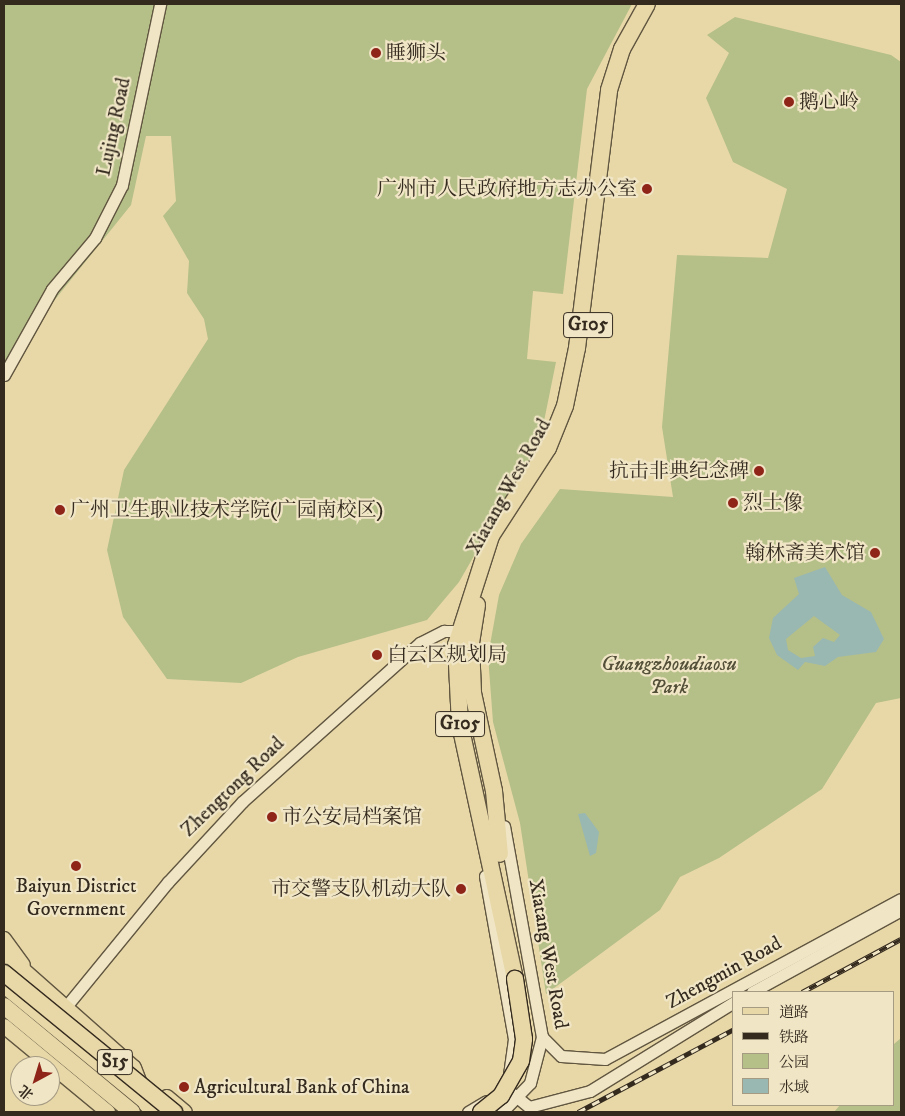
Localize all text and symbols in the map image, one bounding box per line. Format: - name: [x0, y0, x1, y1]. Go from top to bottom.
- place label: 睡狮头: [386, 41, 446, 65]
- marker: 睡狮头: [370, 47, 382, 59]
- street label: Lujing Road: [92, 76, 136, 178]
- place label: 鹅心岭: [799, 90, 859, 114]
- marker: 鹅心岭: [783, 96, 795, 108]
- place label: 广州市人民政府地方志办公室: [377, 177, 637, 201]
- marker: 广州市人民政府地方志办公室: [641, 183, 653, 195]
- road number: G105: [563, 308, 613, 342]
- street label: Xiatang West Road: [462, 415, 556, 559]
- place label: 抗击非典纪念碑: [609, 459, 749, 483]
- marker: 抗击非典纪念碑: [753, 465, 765, 477]
- place label: 烈士像: [743, 491, 803, 515]
- marker: 烈士像: [727, 497, 739, 509]
- place label: 广州卫生职业技术学院(广园南校区): [70, 498, 383, 522]
- marker: 广州卫生职业技术学院(广园南校区): [54, 504, 66, 516]
- place label: 翰林斋美术馆: [745, 541, 865, 565]
- marker: 翰林斋美术馆: [869, 547, 881, 559]
- place label: 白云区规划局: [387, 643, 507, 667]
- marker: 白云区规划局: [371, 649, 383, 661]
- park label: Guangzhoudiaosu Park: [601, 653, 737, 700]
- road number: G105: [435, 708, 485, 741]
- street label: Zhengtong Road: [177, 732, 289, 842]
- place label: 市公安局档案馆: [282, 805, 422, 829]
- marker: 市公安局档案馆: [266, 811, 278, 823]
- marker: Baiyun District Government: [70, 860, 82, 872]
- place label: Baiyun District Government: [16, 874, 136, 921]
- place label: 市交警支队机动大队: [271, 877, 451, 901]
- street label: Xiatang West Road: [523, 877, 573, 1031]
- marker: 市交警支队机动大队: [455, 883, 467, 895]
- street label: Zhengmin Road: [662, 931, 786, 1015]
- legend: [732, 991, 895, 1106]
- text: 道路: [779, 1003, 809, 1022]
- text: 铁路: [779, 1028, 809, 1047]
- road number: S15: [96, 1046, 134, 1078]
- text: 公园: [779, 1053, 809, 1072]
- north arrow: [10, 1056, 60, 1106]
- place label: Agricultural Bank of China: [194, 1075, 410, 1099]
- text: 水域: [779, 1078, 809, 1097]
- text: 北: [15, 1080, 37, 1103]
- marker: Agricultural Bank of China: [178, 1081, 190, 1093]

